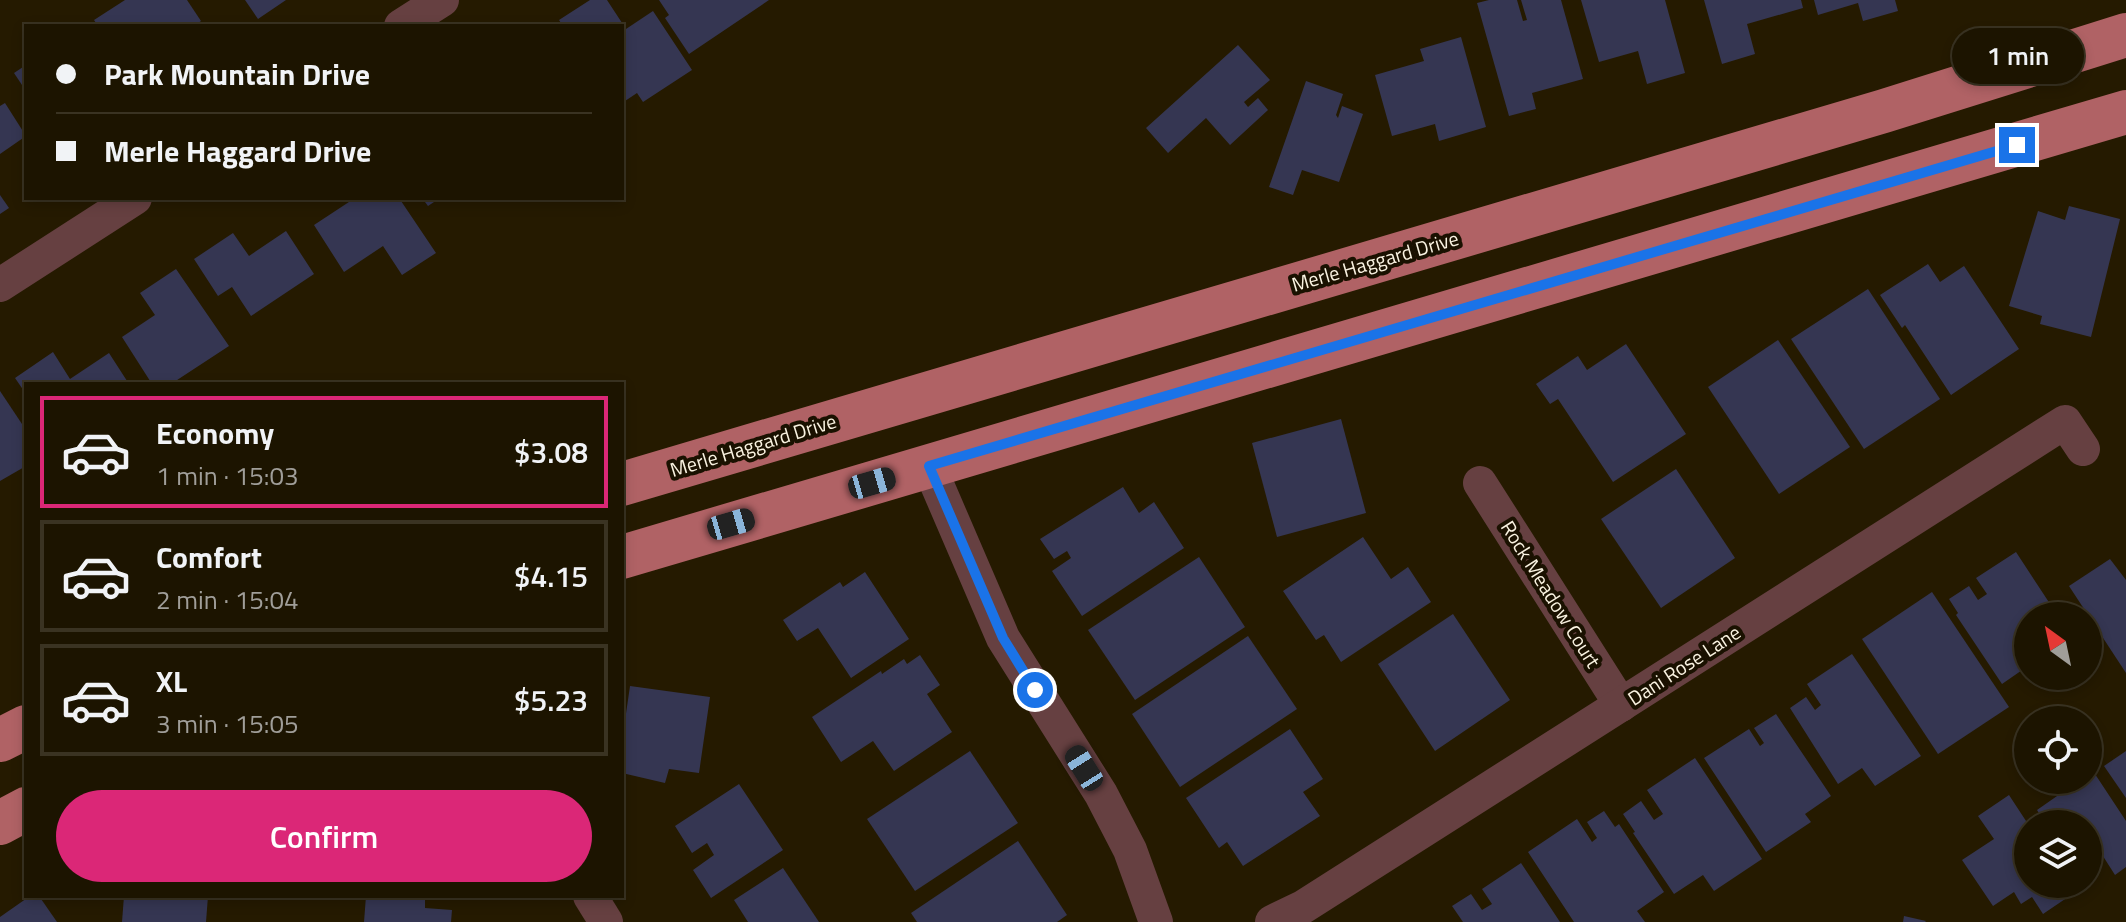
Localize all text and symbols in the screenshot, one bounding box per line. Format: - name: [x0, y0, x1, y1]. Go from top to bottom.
- callout: 1 min: [1951, 29, 2083, 85]
- text: 1 min: [1987, 36, 2049, 75]
- text: Park Mountain Drive: [104, 51, 370, 97]
- route end: [1999, 127, 2035, 163]
- text: Merle Haggard Drive: [104, 128, 371, 174]
- street label: Merle Haggard Drive: [1288, 222, 1462, 300]
- street label: Merle Haggard Drive: [666, 405, 840, 485]
- text: Economy: [156, 410, 274, 456]
- icon: car: [60, 416, 132, 488]
- text: $3.08: [514, 429, 588, 475]
- text: 1 min · 15:03: [156, 456, 299, 495]
- car: [846, 465, 898, 501]
- car: [705, 506, 757, 542]
- street label: Rock Meadow Court: [1493, 514, 1609, 674]
- text: Comfort: [156, 534, 262, 580]
- icon: car: [60, 540, 132, 612]
- text: $4.15: [514, 553, 588, 599]
- text: 2 min · 15:04: [156, 580, 299, 619]
- north arrow: [2014, 602, 2102, 690]
- map controls: [2014, 602, 2102, 898]
- street label: Dani Rose Lane: [1621, 617, 1747, 713]
- text: XL: [156, 658, 187, 704]
- icon: car: [60, 664, 132, 736]
- route start: [1017, 672, 1053, 708]
- text: $5.23: [514, 677, 588, 723]
- text: 3 min · 15:05: [156, 704, 299, 743]
- button: locate: [2014, 706, 2102, 794]
- car: [1061, 741, 1107, 795]
- button: Confirm: [56, 790, 592, 882]
- button: layers: [2014, 810, 2102, 898]

